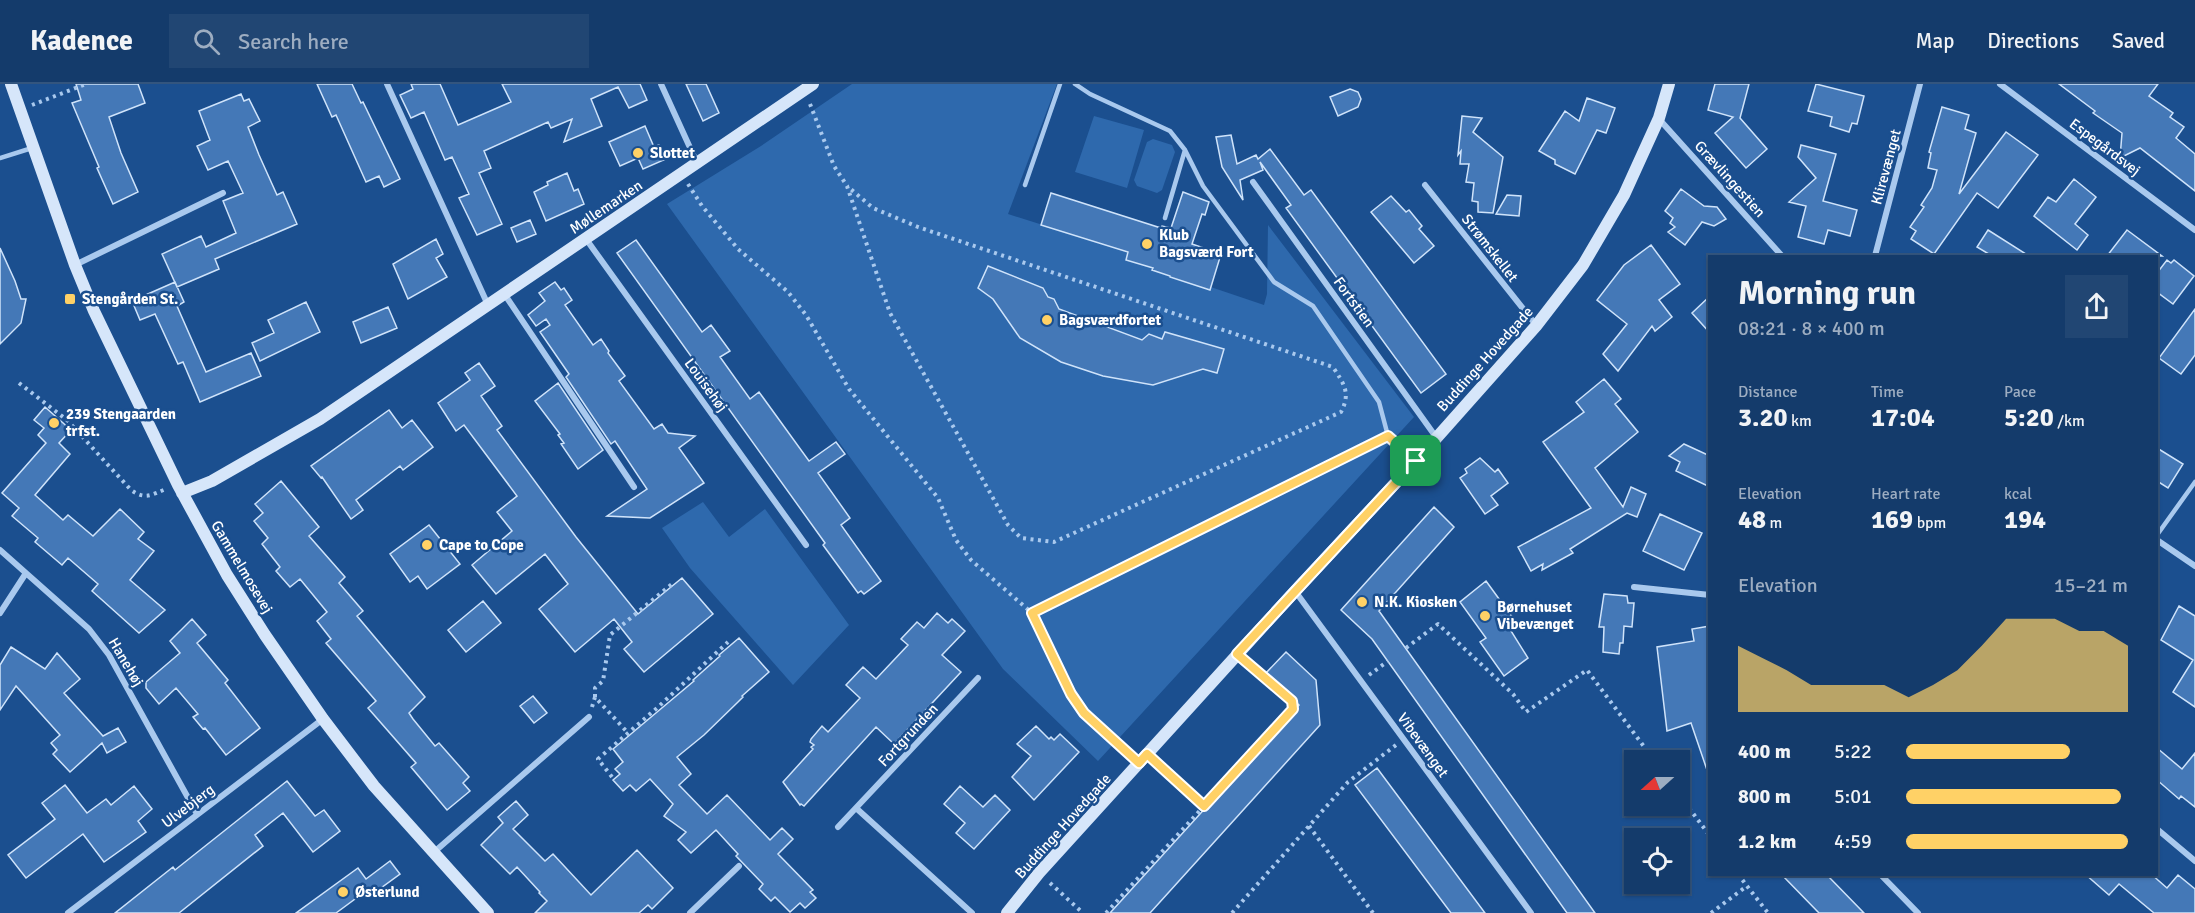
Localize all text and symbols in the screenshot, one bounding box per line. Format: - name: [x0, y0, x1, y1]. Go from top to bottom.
- search box: [169, 14, 589, 68]
- text: Kadence: [30, 24, 133, 58]
- icon: search: [190, 25, 223, 58]
- text: Search here: [238, 28, 349, 55]
- text: Map: [1916, 28, 1954, 54]
- text: Directions: [1987, 28, 2079, 54]
- text: Saved: [2112, 28, 2165, 54]
- street label: Espegårdsvej: [2066, 114, 2144, 180]
- street label: Klirevænget: [1867, 127, 1905, 207]
- street label: Grævlingestien: [1691, 137, 1769, 221]
- place label: Slottet: [650, 144, 695, 162]
- marker: Slottet: [631, 146, 645, 160]
- street label: Møllemarken: [566, 176, 646, 238]
- street label: Strømskellet: [1458, 210, 1522, 286]
- place label: Klub Bagsværd Fort: [1159, 226, 1254, 261]
- marker: Klub Bagsværd Fort: [1140, 237, 1154, 251]
- street label: Fortstien: [1330, 273, 1378, 331]
- text: Morning run: [1738, 273, 1916, 314]
- button: share: [2065, 275, 2128, 338]
- place label: Stengården St.: [82, 290, 178, 308]
- marker: Stengården St.: [63, 292, 77, 306]
- street label: Buddinge Hovedgade: [1433, 303, 1537, 415]
- place label: Bagsværdfortet: [1059, 311, 1162, 329]
- marker: Bagsværdfortet: [1040, 313, 1054, 327]
- text: 08:21 · 8 × 400 m: [1738, 316, 1885, 341]
- street label: Louisehøj: [681, 355, 731, 415]
- text: Distance: [1738, 382, 1798, 402]
- text: Time: [1871, 382, 1904, 402]
- text: Pace: [2004, 382, 2036, 402]
- text: 3.20: [1738, 402, 1788, 434]
- text: 17:04: [1871, 402, 1935, 434]
- text: 5:20: [2004, 402, 2054, 434]
- place label: 239 Stengaarden trfst.: [65, 405, 176, 440]
- text: km: [1788, 411, 1812, 431]
- text: /km: [2054, 411, 2085, 431]
- marker: 239 Stengaarden trfst.: [47, 416, 61, 430]
- pin: [1390, 435, 1441, 486]
- icon: arrive: [1399, 444, 1432, 477]
- text: Elevation: [1738, 484, 1802, 504]
- text: Heart rate: [1871, 484, 1940, 504]
- text: kcal: [2004, 484, 2032, 504]
- text: 48: [1738, 504, 1766, 536]
- text: 169: [1871, 504, 1913, 536]
- text: 194: [2004, 504, 2046, 536]
- text: m: [1766, 513, 1782, 533]
- text: bpm: [1913, 513, 1946, 533]
- street label: Gammelmosevej: [207, 517, 277, 617]
- place label: Cape to Cope: [439, 536, 524, 554]
- marker: Cape to Cope: [420, 538, 434, 552]
- text: Elevation: [1738, 573, 1818, 598]
- text: 15–21 m: [2054, 573, 2128, 598]
- place label: N.K. Kiosken: [1374, 593, 1457, 611]
- marker: N.K. Kiosken: [1355, 595, 1369, 609]
- place label: Børnehuset Vibevænget: [1497, 598, 1574, 633]
- marker: Børnehuset Vibevænget: [1478, 609, 1492, 623]
- street label: Hanehøj: [104, 634, 148, 690]
- street label: Fortgrunden: [874, 700, 942, 770]
- street label: Vibevænget: [1394, 709, 1452, 781]
- text: 400 m: [1738, 739, 1791, 764]
- text: 5:22: [1834, 739, 1872, 764]
- north arrow: [1624, 750, 1690, 816]
- map controls: [1624, 750, 1690, 894]
- street label: Buddinge Hovedgade: [1011, 770, 1115, 882]
- street label: Ulvebjerg: [158, 780, 218, 832]
- text: 800 m: [1738, 784, 1791, 809]
- text: 5:01: [1834, 784, 1872, 809]
- button: locate: [1624, 828, 1690, 894]
- text: 1.2 km: [1738, 829, 1796, 854]
- text: 4:59: [1834, 829, 1872, 854]
- place label: Østerlund: [355, 883, 420, 901]
- marker: Østerlund: [336, 885, 350, 899]

